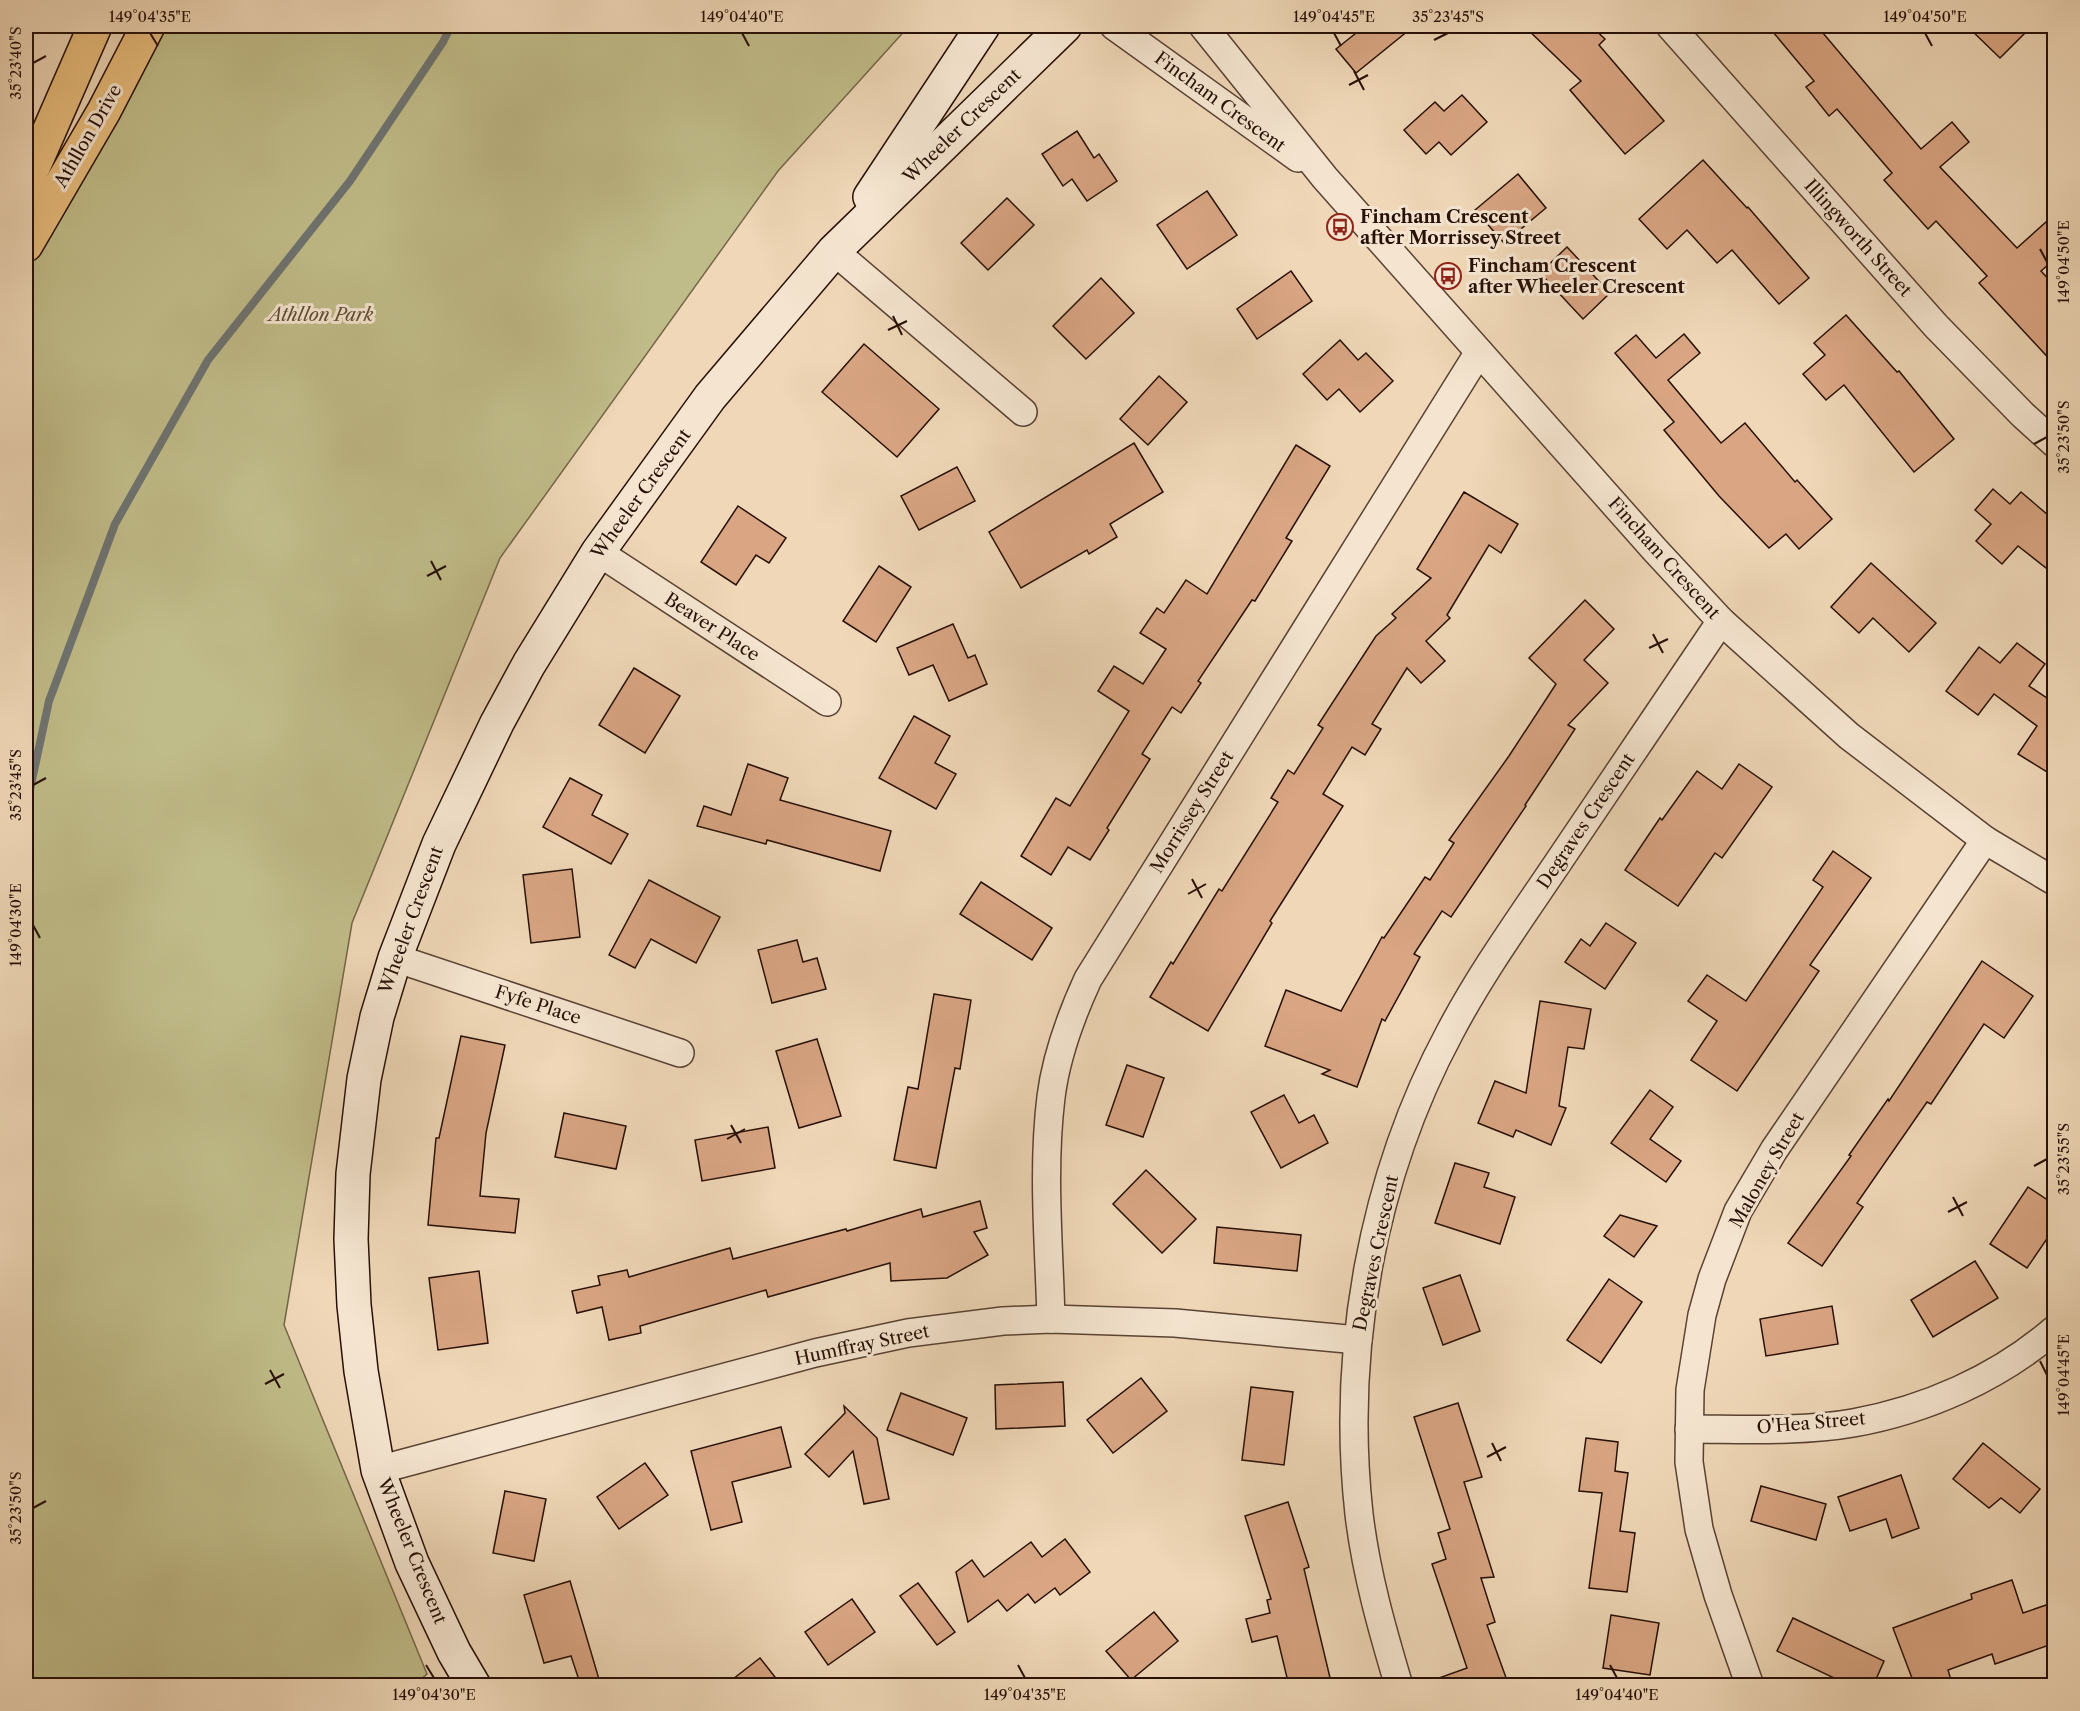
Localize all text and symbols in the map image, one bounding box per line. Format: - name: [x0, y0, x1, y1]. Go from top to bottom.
- text: 149°04'35"E: [109, 7, 191, 26]
- text: 149°04'40"E: [700, 7, 784, 26]
- text: 149°04'45"E: [1293, 7, 1375, 26]
- text: 35°23'45"S: [1412, 7, 1484, 26]
- text: 149°04'50"E: [1883, 7, 1967, 26]
- text: 35°23'40"S: [6, 26, 25, 100]
- street label: Fincham Crescent: [1150, 47, 1290, 157]
- street label: Wheeler Crescent: [898, 64, 1026, 189]
- street label: Athllon Drive: [49, 81, 126, 192]
- street label: Illingworth Street: [1800, 175, 1917, 302]
- place label: Fincham Crescent after Morrissey Street: [1360, 206, 1562, 249]
- bus stop icon: Fincham Crescent after Morrissey Street: [1325, 212, 1355, 242]
- text: 149°04'50"E: [2054, 220, 2073, 304]
- place label: Fincham Crescent after Wheeler Crescent: [1468, 255, 1685, 298]
- bus stop icon: Fincham Crescent after Wheeler Crescent: [1433, 261, 1463, 291]
- park label: Athllon Park: [266, 304, 374, 326]
- text: 35°23'50"S: [2054, 400, 2073, 474]
- street label: Wheeler Crescent: [586, 424, 696, 564]
- street label: Fincham Crescent: [1603, 492, 1725, 624]
- street label: Beaver Place: [660, 588, 764, 666]
- street label: Morrissey Street: [1146, 746, 1239, 877]
- street label: Degraves Crescent: [1532, 748, 1640, 893]
- text: 35°23'45"S: [6, 749, 25, 821]
- street label: Wheeler Crescent: [374, 843, 448, 998]
- text: 149°04'30"E: [6, 883, 25, 967]
- street label: Fyfe Place: [492, 981, 584, 1029]
- street label: Maloney Street: [1725, 1108, 1809, 1232]
- text: 35°23'55"S: [2054, 1123, 2073, 1195]
- street label: Degraves Crescent: [1349, 1172, 1403, 1333]
- street label: Humffray Street: [793, 1320, 932, 1370]
- text: 149°04'45"E: [2054, 1334, 2073, 1416]
- street label: O'Hea Street: [1756, 1407, 1867, 1439]
- text: 35°23'50"S: [6, 1471, 25, 1545]
- street label: Wheeler Crescent: [372, 1474, 452, 1628]
- text: 149°04'30"E: [392, 1685, 476, 1704]
- text: 149°04'35"E: [984, 1685, 1066, 1704]
- text: 149°04'40"E: [1575, 1685, 1659, 1704]

